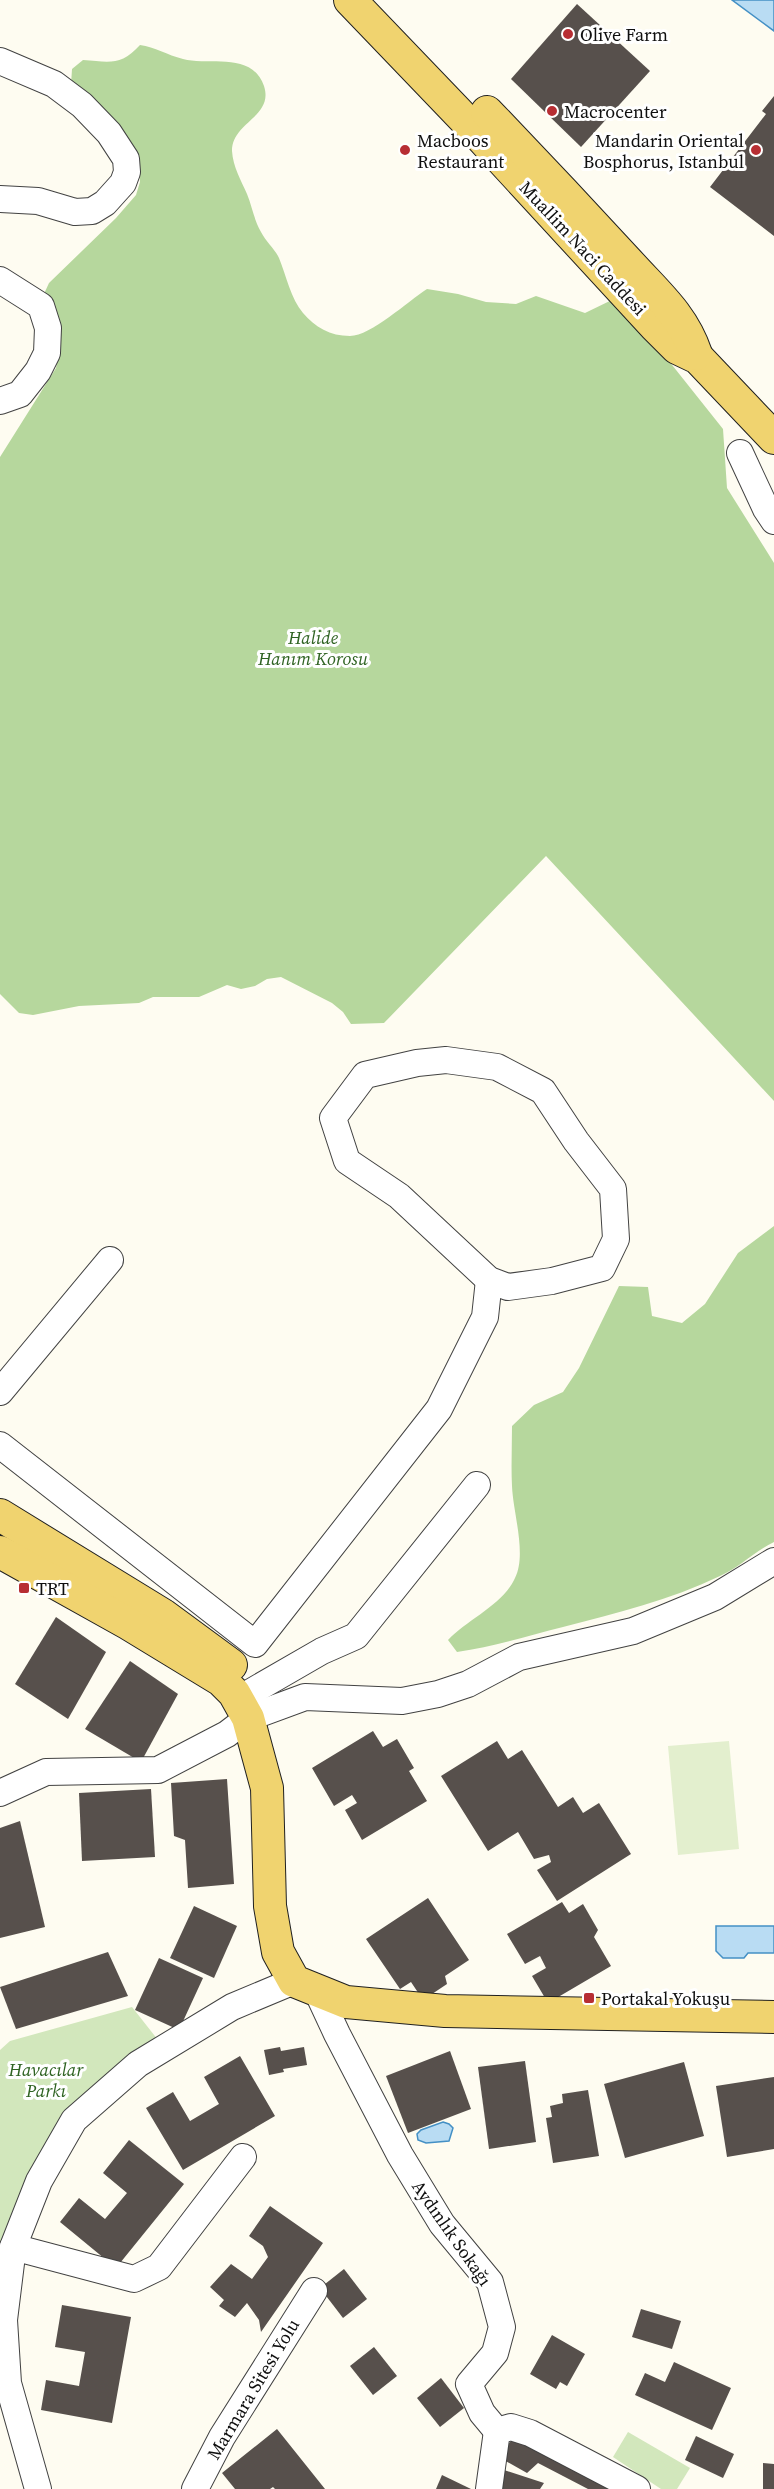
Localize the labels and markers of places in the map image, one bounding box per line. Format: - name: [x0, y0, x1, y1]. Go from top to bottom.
- place label: Olive Farm: [580, 22, 668, 47]
- marker: Olive Farm: [561, 27, 575, 41]
- place label: Macrocenter: [564, 99, 667, 124]
- marker: Macrocenter: [545, 104, 559, 118]
- place label: Macboos Restaurant: [417, 128, 504, 174]
- place label: Mandarin Oriental Bosphorus, Istanbul: [583, 128, 744, 174]
- marker: Macboos Restaurant: [398, 143, 412, 157]
- marker: Mandarin Oriental Bosphorus, Istanbul: [749, 143, 763, 157]
- place label: TRT: [36, 1576, 69, 1601]
- marker: TRT: [17, 1581, 31, 1595]
- place label: Portakal Yokuşu: [601, 1986, 730, 2011]
- marker: Portakal Yokuşu: [582, 1991, 596, 2005]

